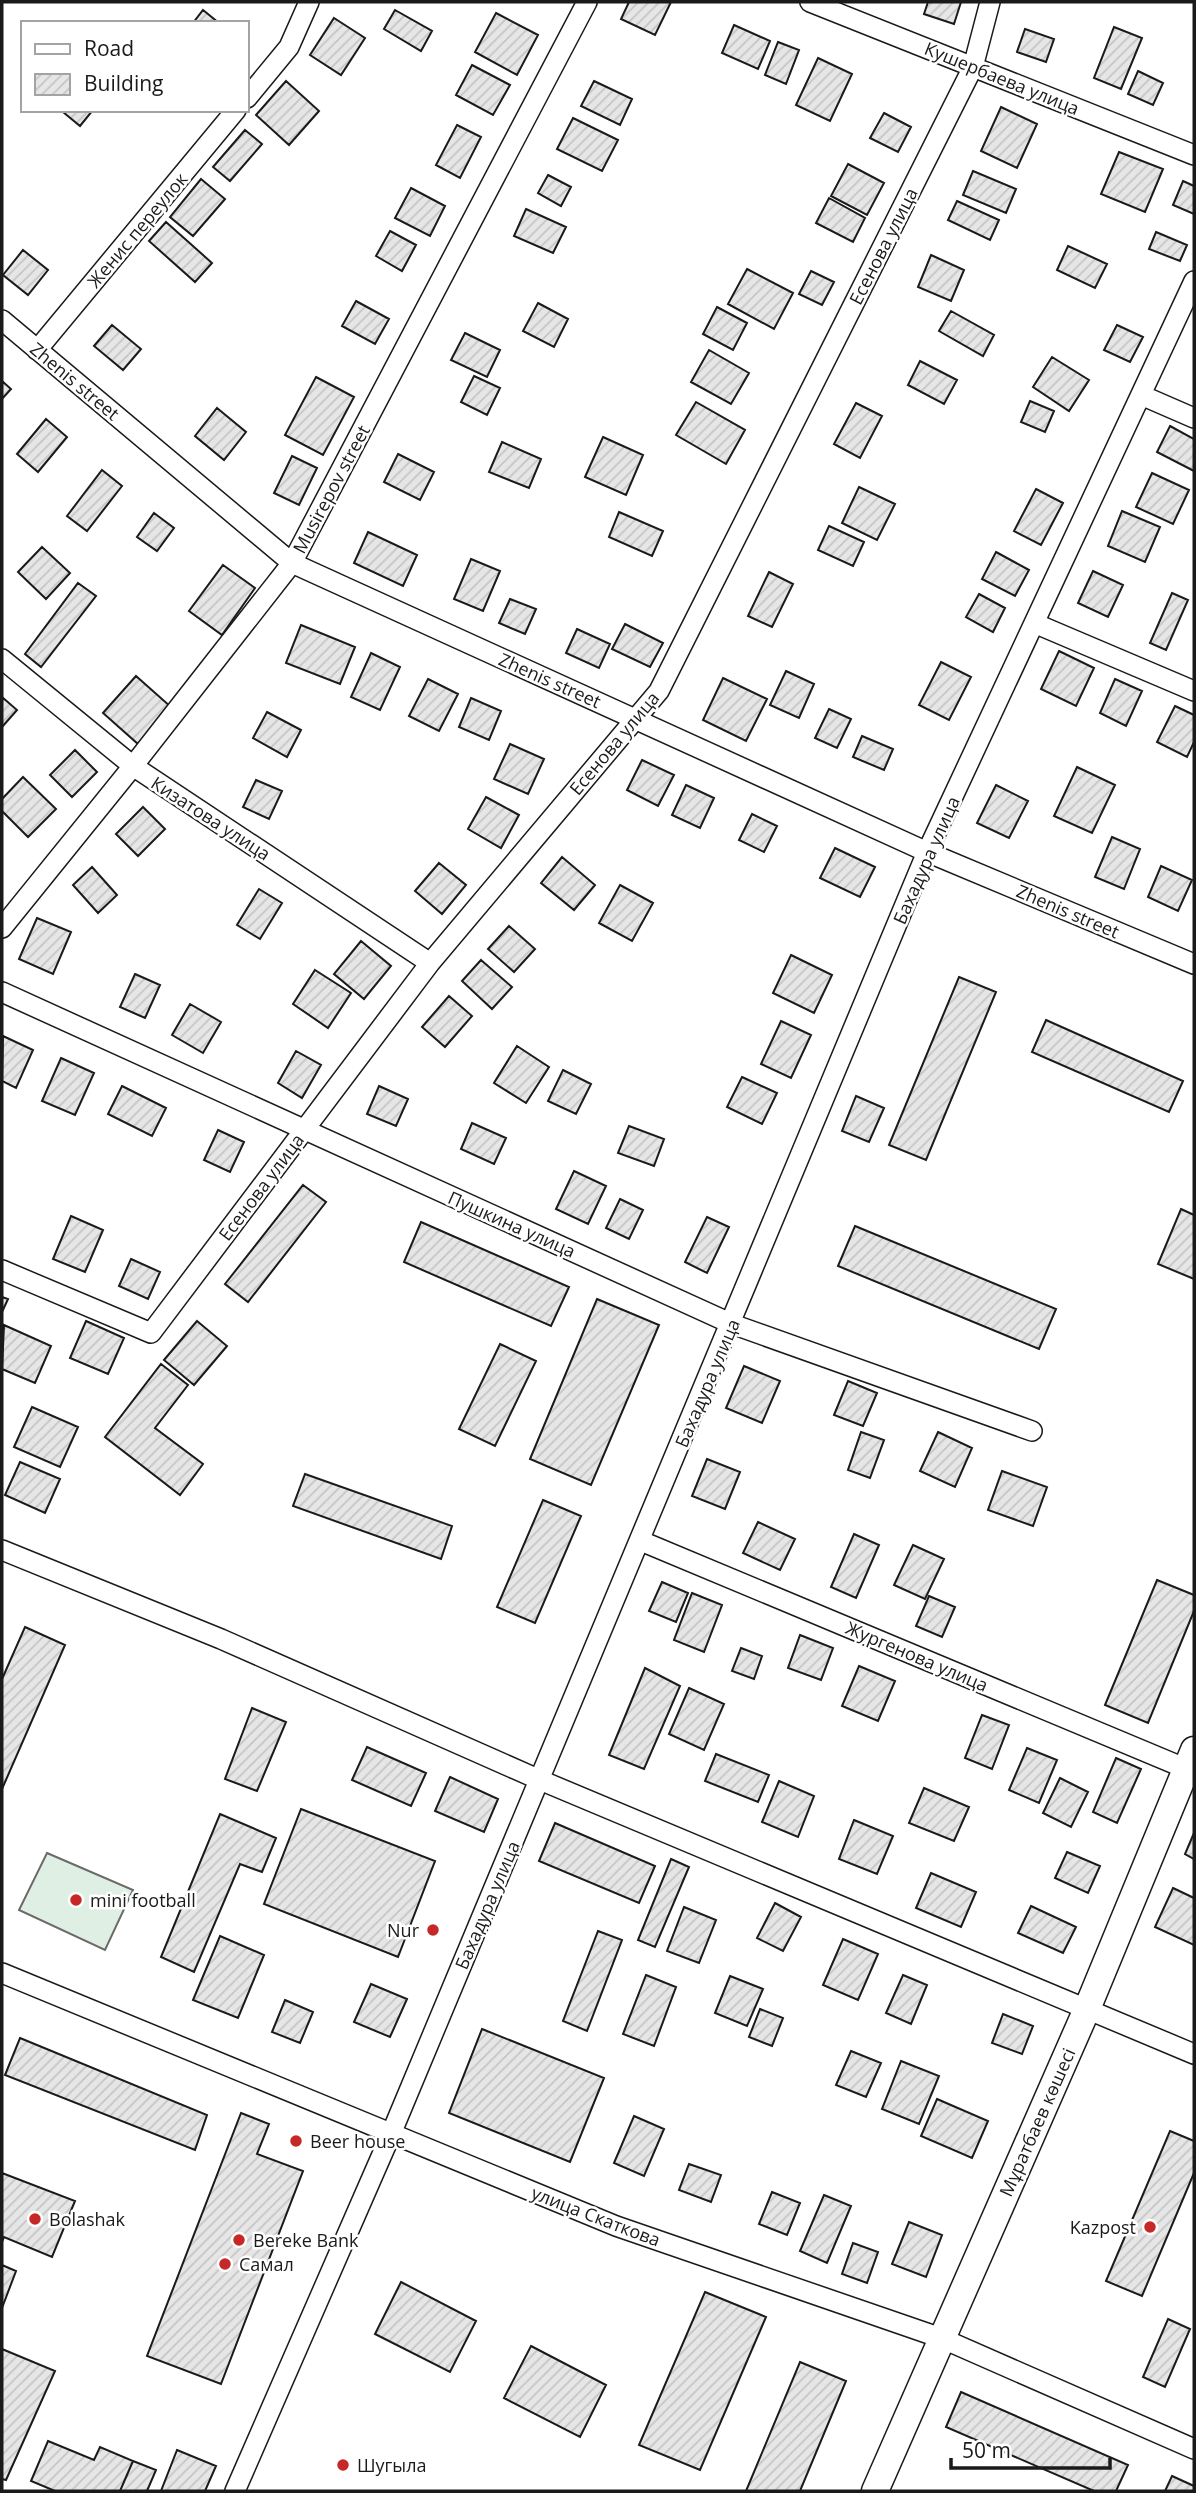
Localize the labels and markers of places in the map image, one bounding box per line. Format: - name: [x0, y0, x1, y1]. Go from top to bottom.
- place label: mini football: [90, 1888, 196, 1912]
- marker: mini football: [68, 1892, 84, 1908]
- place label: Nur: [387, 1918, 420, 1942]
- marker: Nur: [425, 1922, 441, 1938]
- place label: Beer house: [310, 2129, 405, 2153]
- marker: Beer house: [288, 2133, 304, 2149]
- place label: Bolashak: [49, 2207, 126, 2231]
- marker: Bolashak: [27, 2211, 43, 2227]
- place label: Kazpost: [1070, 2215, 1136, 2239]
- marker: Kazpost: [1142, 2219, 1158, 2235]
- place label: Bereke Bank: [253, 2228, 359, 2252]
- marker: Bereke Bank: [231, 2232, 247, 2248]
- place label: Самал: [239, 2252, 294, 2276]
- marker: Самал: [217, 2256, 233, 2272]
- place label: Шугыла: [357, 2453, 426, 2477]
- marker: Шугыла: [335, 2457, 351, 2473]

